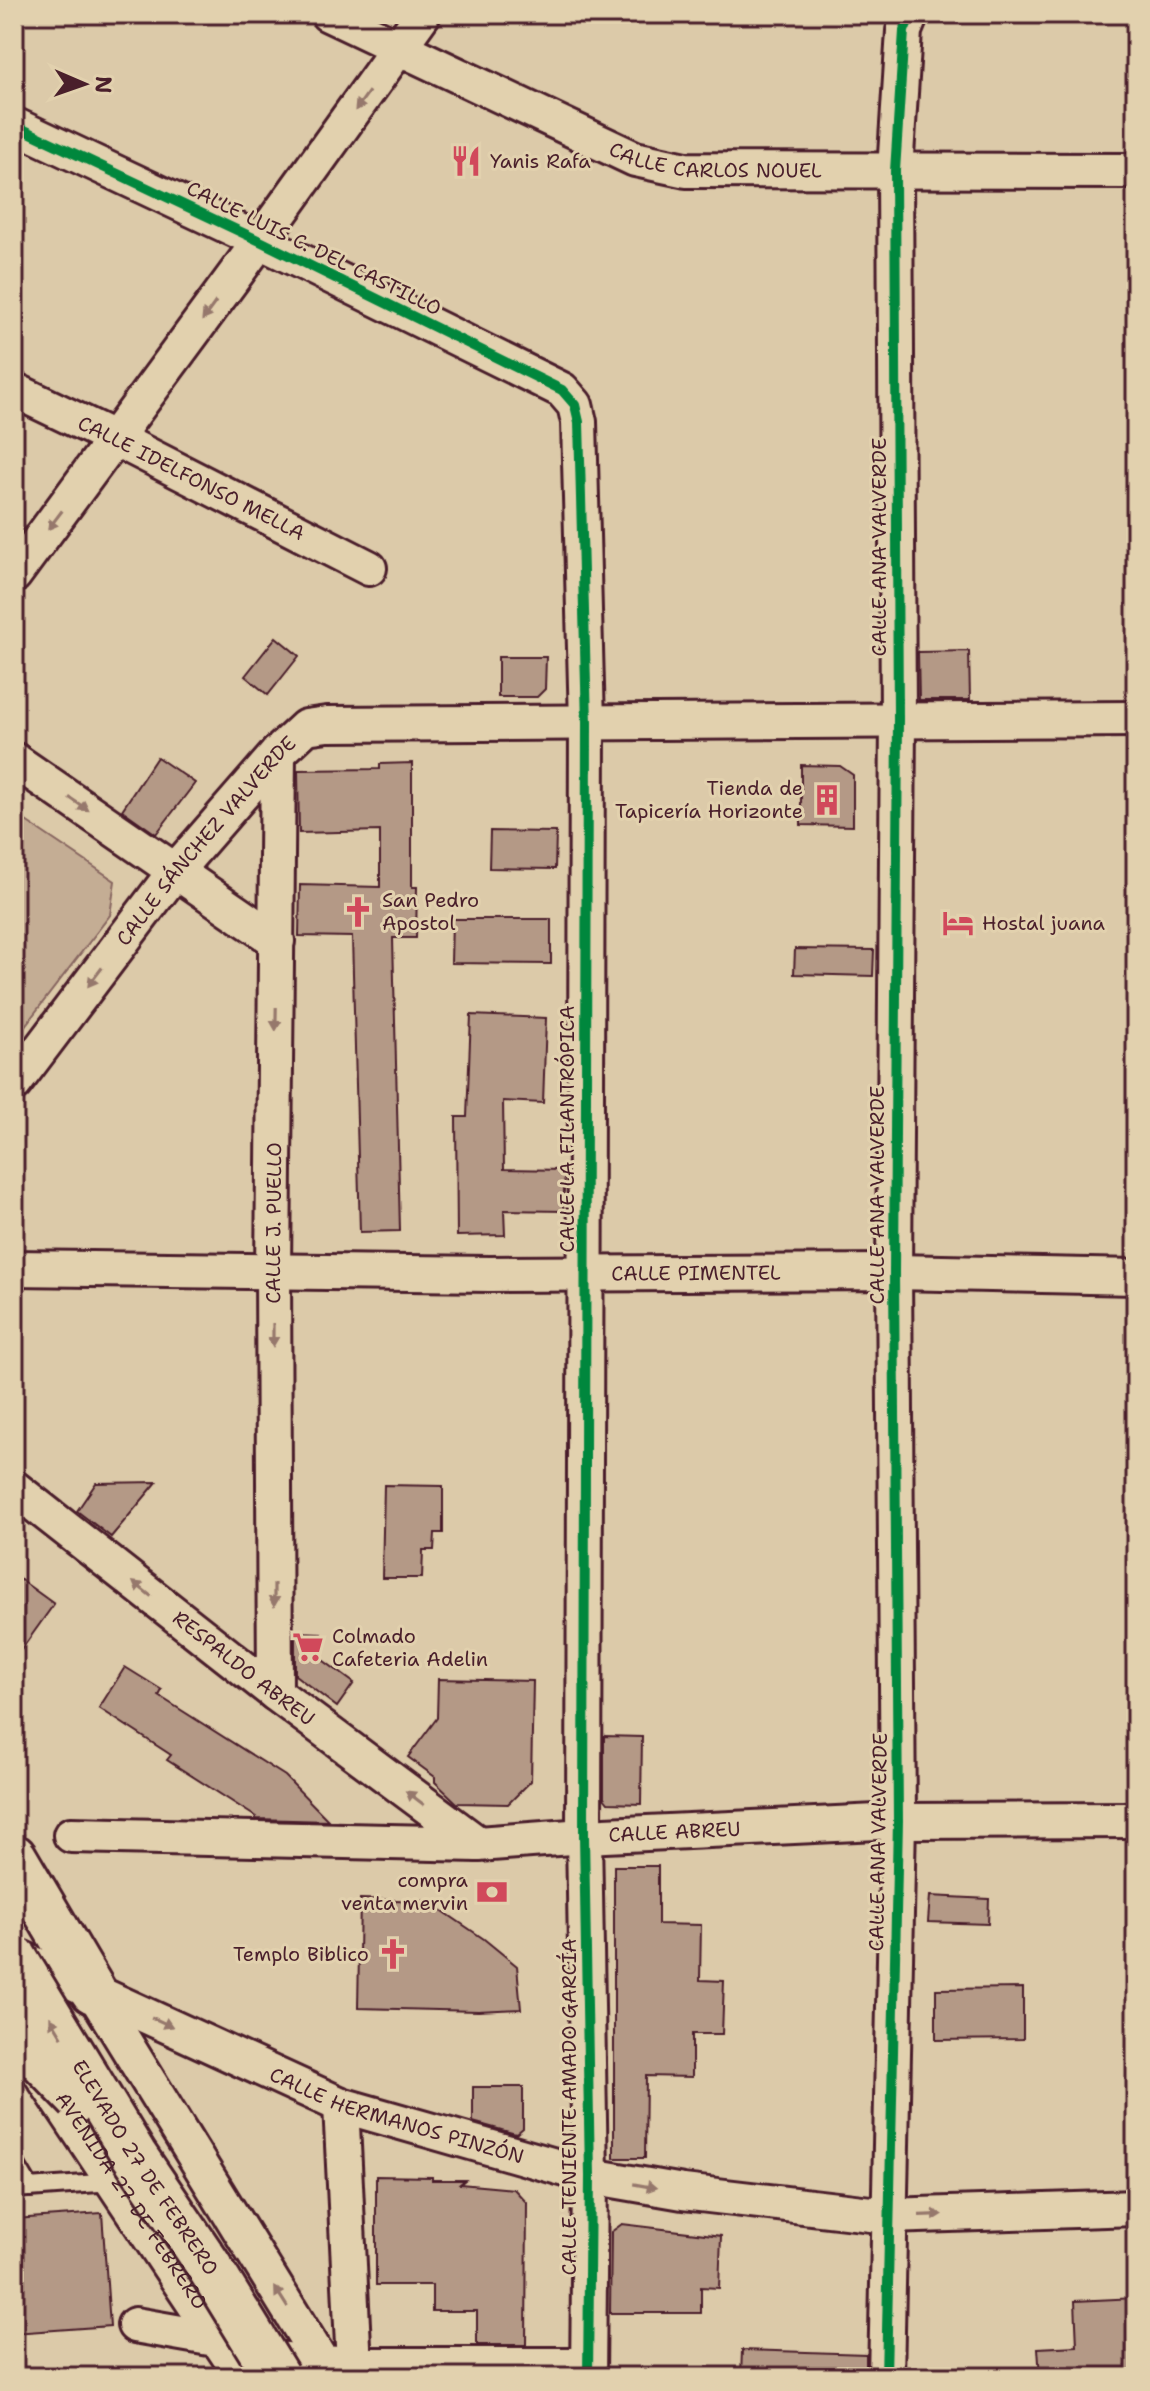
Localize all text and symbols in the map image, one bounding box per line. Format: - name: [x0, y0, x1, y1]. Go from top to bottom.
- north arrow: [44, 44, 124, 124]
- text: N: [89, 75, 118, 94]
- one-way arrow: [355, 90, 370, 111]
- street label: CALLE CARLOS NOUEL: [605, 136, 822, 183]
- restaurant icon: Yanis Rafa: [449, 144, 483, 178]
- place label: Yanis Rafa: [490, 148, 591, 174]
- street label: CALLE LUIS C. DEL CASTILLO: [182, 175, 446, 321]
- one-way arrow: [202, 301, 218, 321]
- street label: CALLE IDELFONSO MELLA: [74, 410, 309, 546]
- street label: CALLE ANA VALVERDE: [866, 438, 892, 656]
- one-way arrow: [47, 509, 63, 531]
- street label: CALLE SÁNCHEZ VALVERDE: [110, 730, 301, 951]
- place label: Tienda de Tapicería Horizonte: [615, 775, 803, 824]
- building icon: Tienda de Tapicería Horizonte: [810, 783, 844, 817]
- one-way arrow: [68, 796, 89, 811]
- place label: San Pedro Apostol: [382, 887, 479, 936]
- church icon: San Pedro Apostol: [341, 895, 375, 929]
- hotel icon: Hostal juana: [941, 906, 975, 940]
- place label: Hostal juana: [982, 910, 1106, 936]
- one-way arrow: [88, 966, 104, 987]
- street label: CALLE LA FILANTRÓPICA: [554, 1005, 580, 1253]
- one-way arrow: [270, 1007, 282, 1032]
- street label: CALLE ANA VALVERDE: [864, 1086, 890, 1304]
- street label: CALLE J. PUELLO: [260, 1142, 287, 1304]
- street label: CALLE PIMENTEL: [611, 1260, 781, 1286]
- one-way arrow: [267, 1323, 279, 1348]
- one-way arrow: [132, 1581, 152, 1597]
- one-way arrow: [268, 1583, 281, 1608]
- street label: RESPALDO ABREU: [168, 1605, 320, 1731]
- place label: Colmado Cafeteria Adelin: [332, 1623, 488, 1672]
- supermarket icon: Colmado Cafeteria Adelin: [291, 1630, 325, 1664]
- street label: CALLE ANA VALVERDE: [863, 1732, 893, 1952]
- one-way arrow: [405, 1790, 425, 1806]
- street label: CALLE ABREU: [608, 1816, 741, 1848]
- place label: compra venta mervin: [341, 1867, 469, 1916]
- bank icon: compra venta mervin: [475, 1875, 509, 1909]
- church icon: Templo Biblico: [376, 1937, 410, 1971]
- street label: CALLE TENIENTE AMADO GARCÍA: [556, 1938, 582, 2276]
- place label: Templo Biblico: [233, 1941, 369, 1967]
- one-way arrow: [150, 2015, 173, 2029]
- one-way arrow: [49, 2016, 63, 2038]
- street label: ELEVADO 27 DE FEBRERO: [66, 2055, 224, 2280]
- street label: CALLE HERMANOS PINZÓN: [265, 2061, 527, 2169]
- street label: AVENIDA 27 DE FEBRERO: [50, 2087, 213, 2314]
- one-way arrow: [632, 2180, 657, 2192]
- one-way arrow: [919, 2208, 944, 2221]
- one-way arrow: [275, 2286, 289, 2308]

